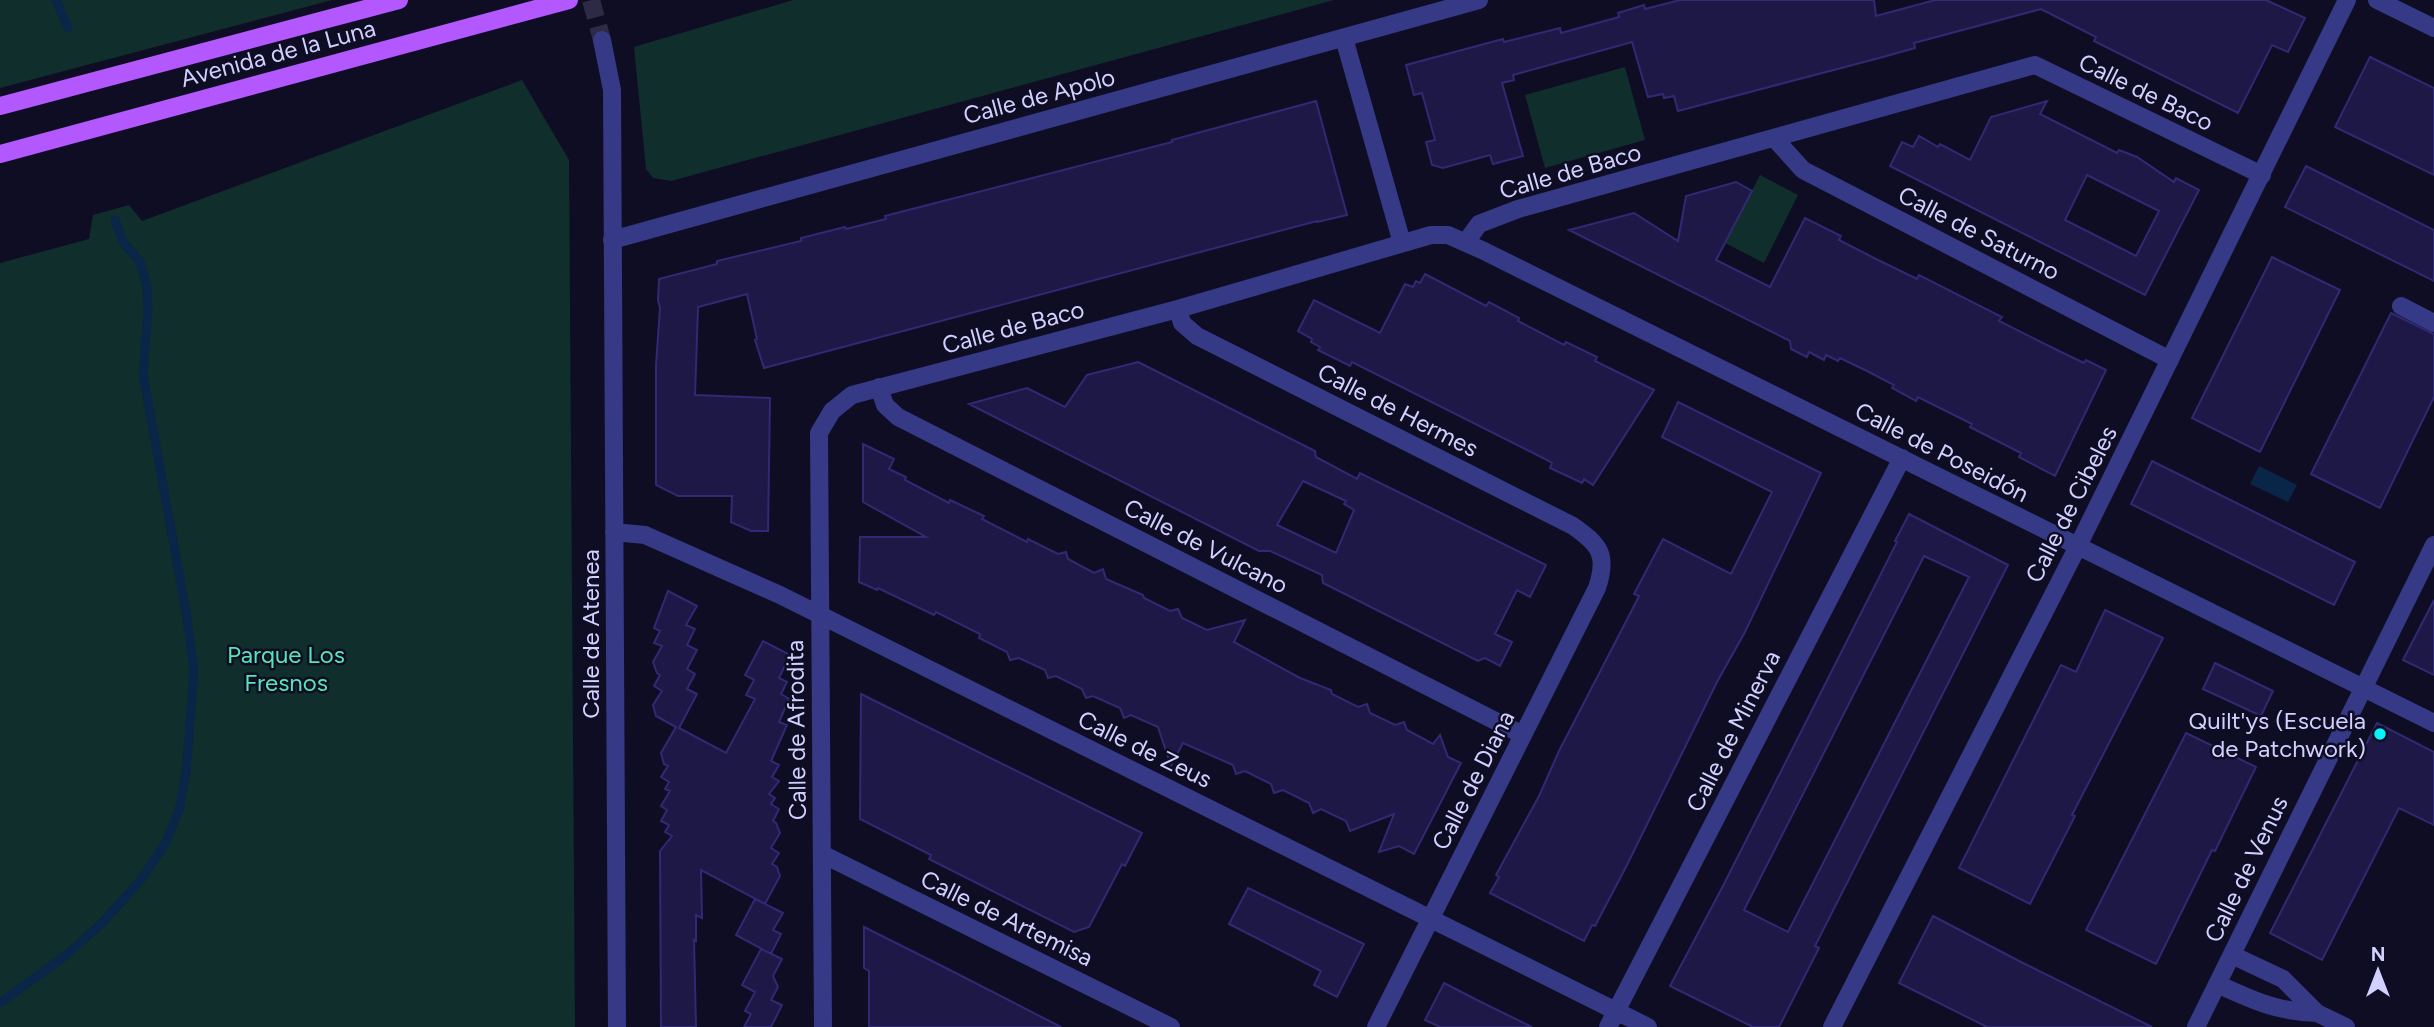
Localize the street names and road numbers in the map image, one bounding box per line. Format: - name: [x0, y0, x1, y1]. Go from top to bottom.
- street label: Avenida de la Luna: [177, 13, 379, 93]
- street label: Calle de Baco: [2074, 47, 2218, 137]
- street label: Calle de Apolo: [960, 62, 1118, 130]
- street label: Calle de Baco: [1496, 137, 1644, 205]
- street label: Calle de Saturno: [1894, 180, 2064, 286]
- street label: Calle de Baco: [939, 294, 1087, 360]
- street label: Calle de Hermes: [1313, 357, 1483, 463]
- street label: Calle de Poseidón: [1850, 396, 2034, 508]
- street label: Calle de Cibeles: [2019, 421, 2123, 587]
- street label: Calle de Vulcano: [1119, 492, 1293, 600]
- street label: Calle de Atenea: [576, 549, 605, 719]
- street label: Calle de Afrodita: [780, 640, 812, 820]
- street label: Calle de Minerva: [1680, 645, 1786, 817]
- street label: Calle de Zeus: [1073, 704, 1217, 794]
- street label: Calle de Diana: [1426, 706, 1520, 854]
- street label: Calle de Venus: [2198, 791, 2294, 947]
- street label: Calle de Artemisa: [916, 864, 1098, 972]

